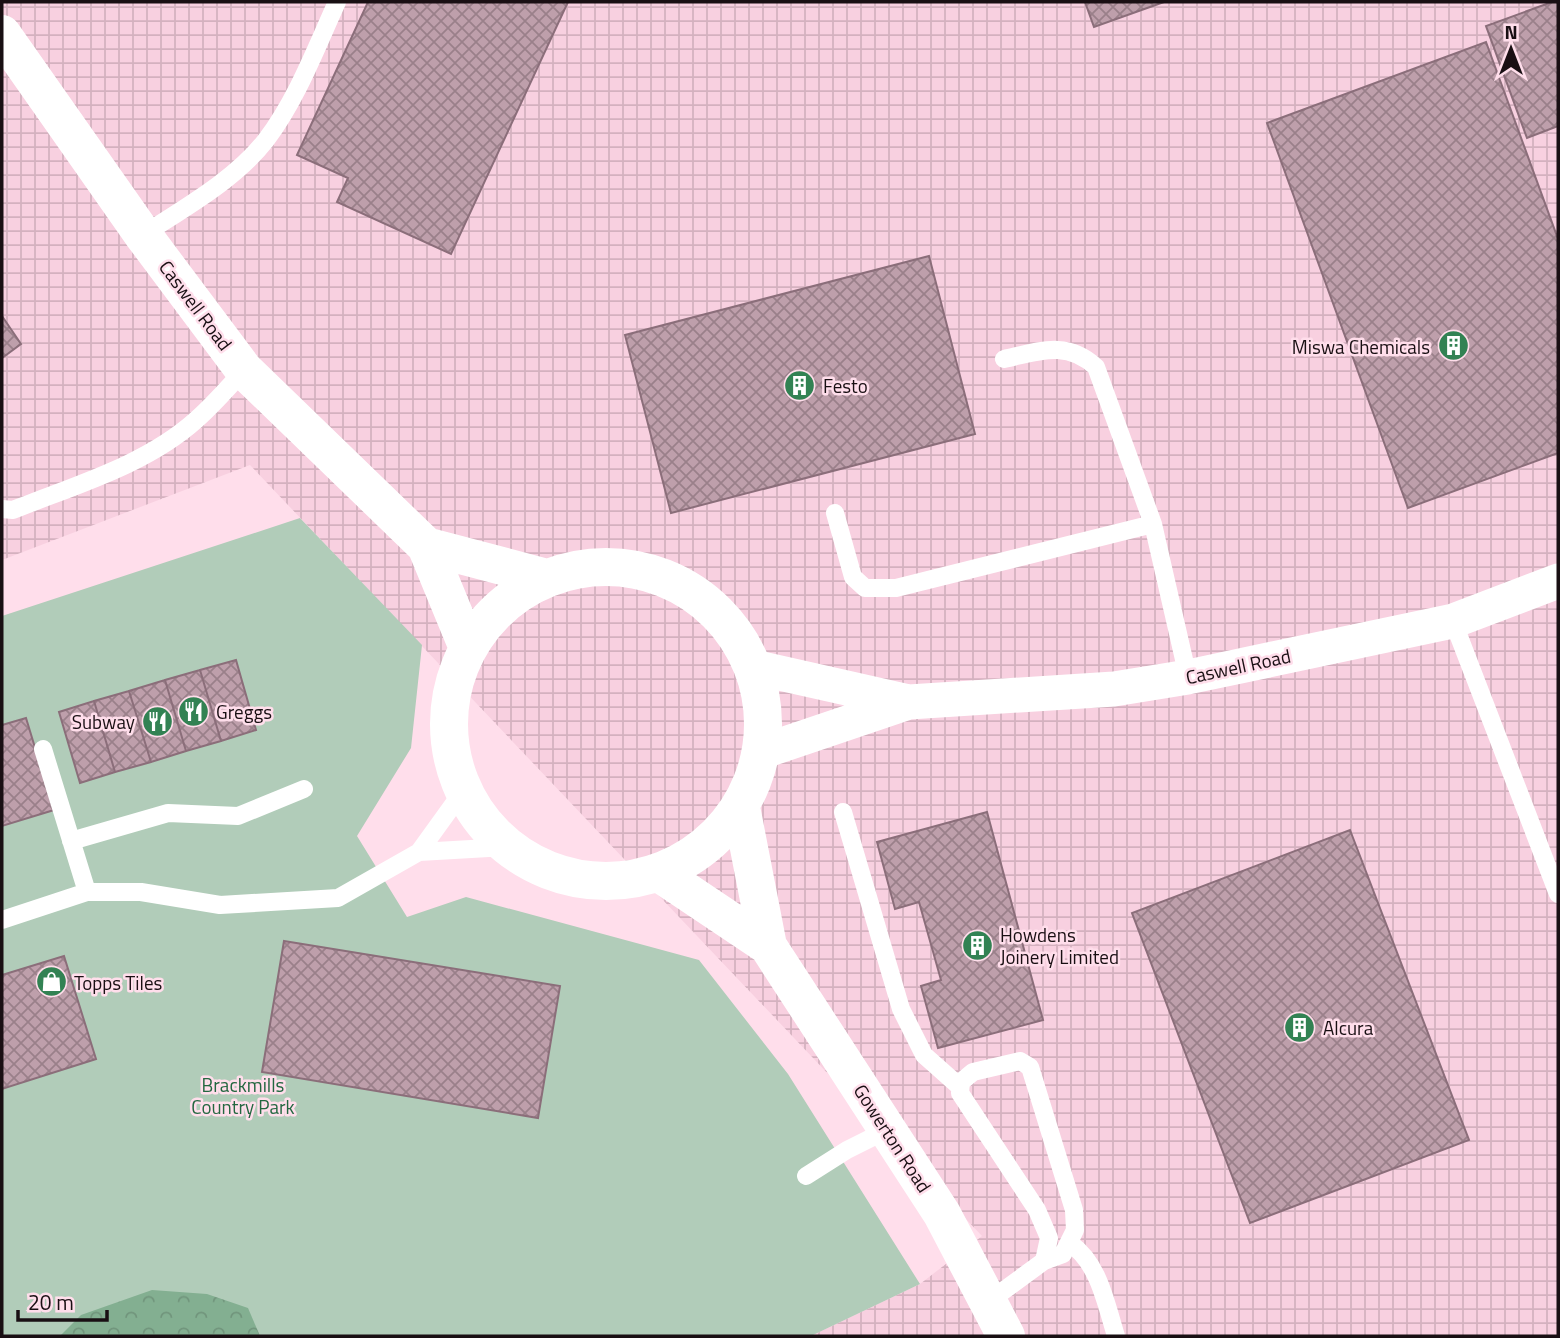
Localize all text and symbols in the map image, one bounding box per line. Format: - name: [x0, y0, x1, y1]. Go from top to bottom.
- north arrow: [1476, 14, 1546, 84]
- text: N: [1504, 17, 1518, 46]
- street label: Caswell Road: [152, 254, 240, 356]
- building icon: Miswa Chemicals: [1436, 329, 1470, 363]
- place label: Miswa Chemicals: [1292, 332, 1430, 361]
- building icon: Festo: [783, 368, 817, 402]
- place label: Festo: [823, 371, 868, 400]
- street label: Caswell Road: [1183, 641, 1293, 691]
- restaurant icon: Greggs: [176, 694, 210, 728]
- place label: Greggs: [216, 697, 272, 726]
- restaurant icon: Subway: [141, 704, 175, 738]
- place label: Subway: [72, 707, 135, 736]
- place label: Howdens Joinery Limited: [1000, 920, 1119, 971]
- building icon: Howdens Joinery Limited: [960, 928, 994, 962]
- shop icon: Topps Tiles: [34, 965, 68, 999]
- place label: Topps Tiles: [74, 968, 162, 997]
- building icon: Alcura: [1283, 1010, 1317, 1044]
- place label: Alcura: [1323, 1013, 1374, 1042]
- park label: Brackmills Country Park: [191, 1070, 295, 1121]
- street label: Gowerton Road: [847, 1078, 939, 1198]
- scale bar: [18, 1278, 107, 1322]
- text: 20 m: [28, 1286, 74, 1318]

